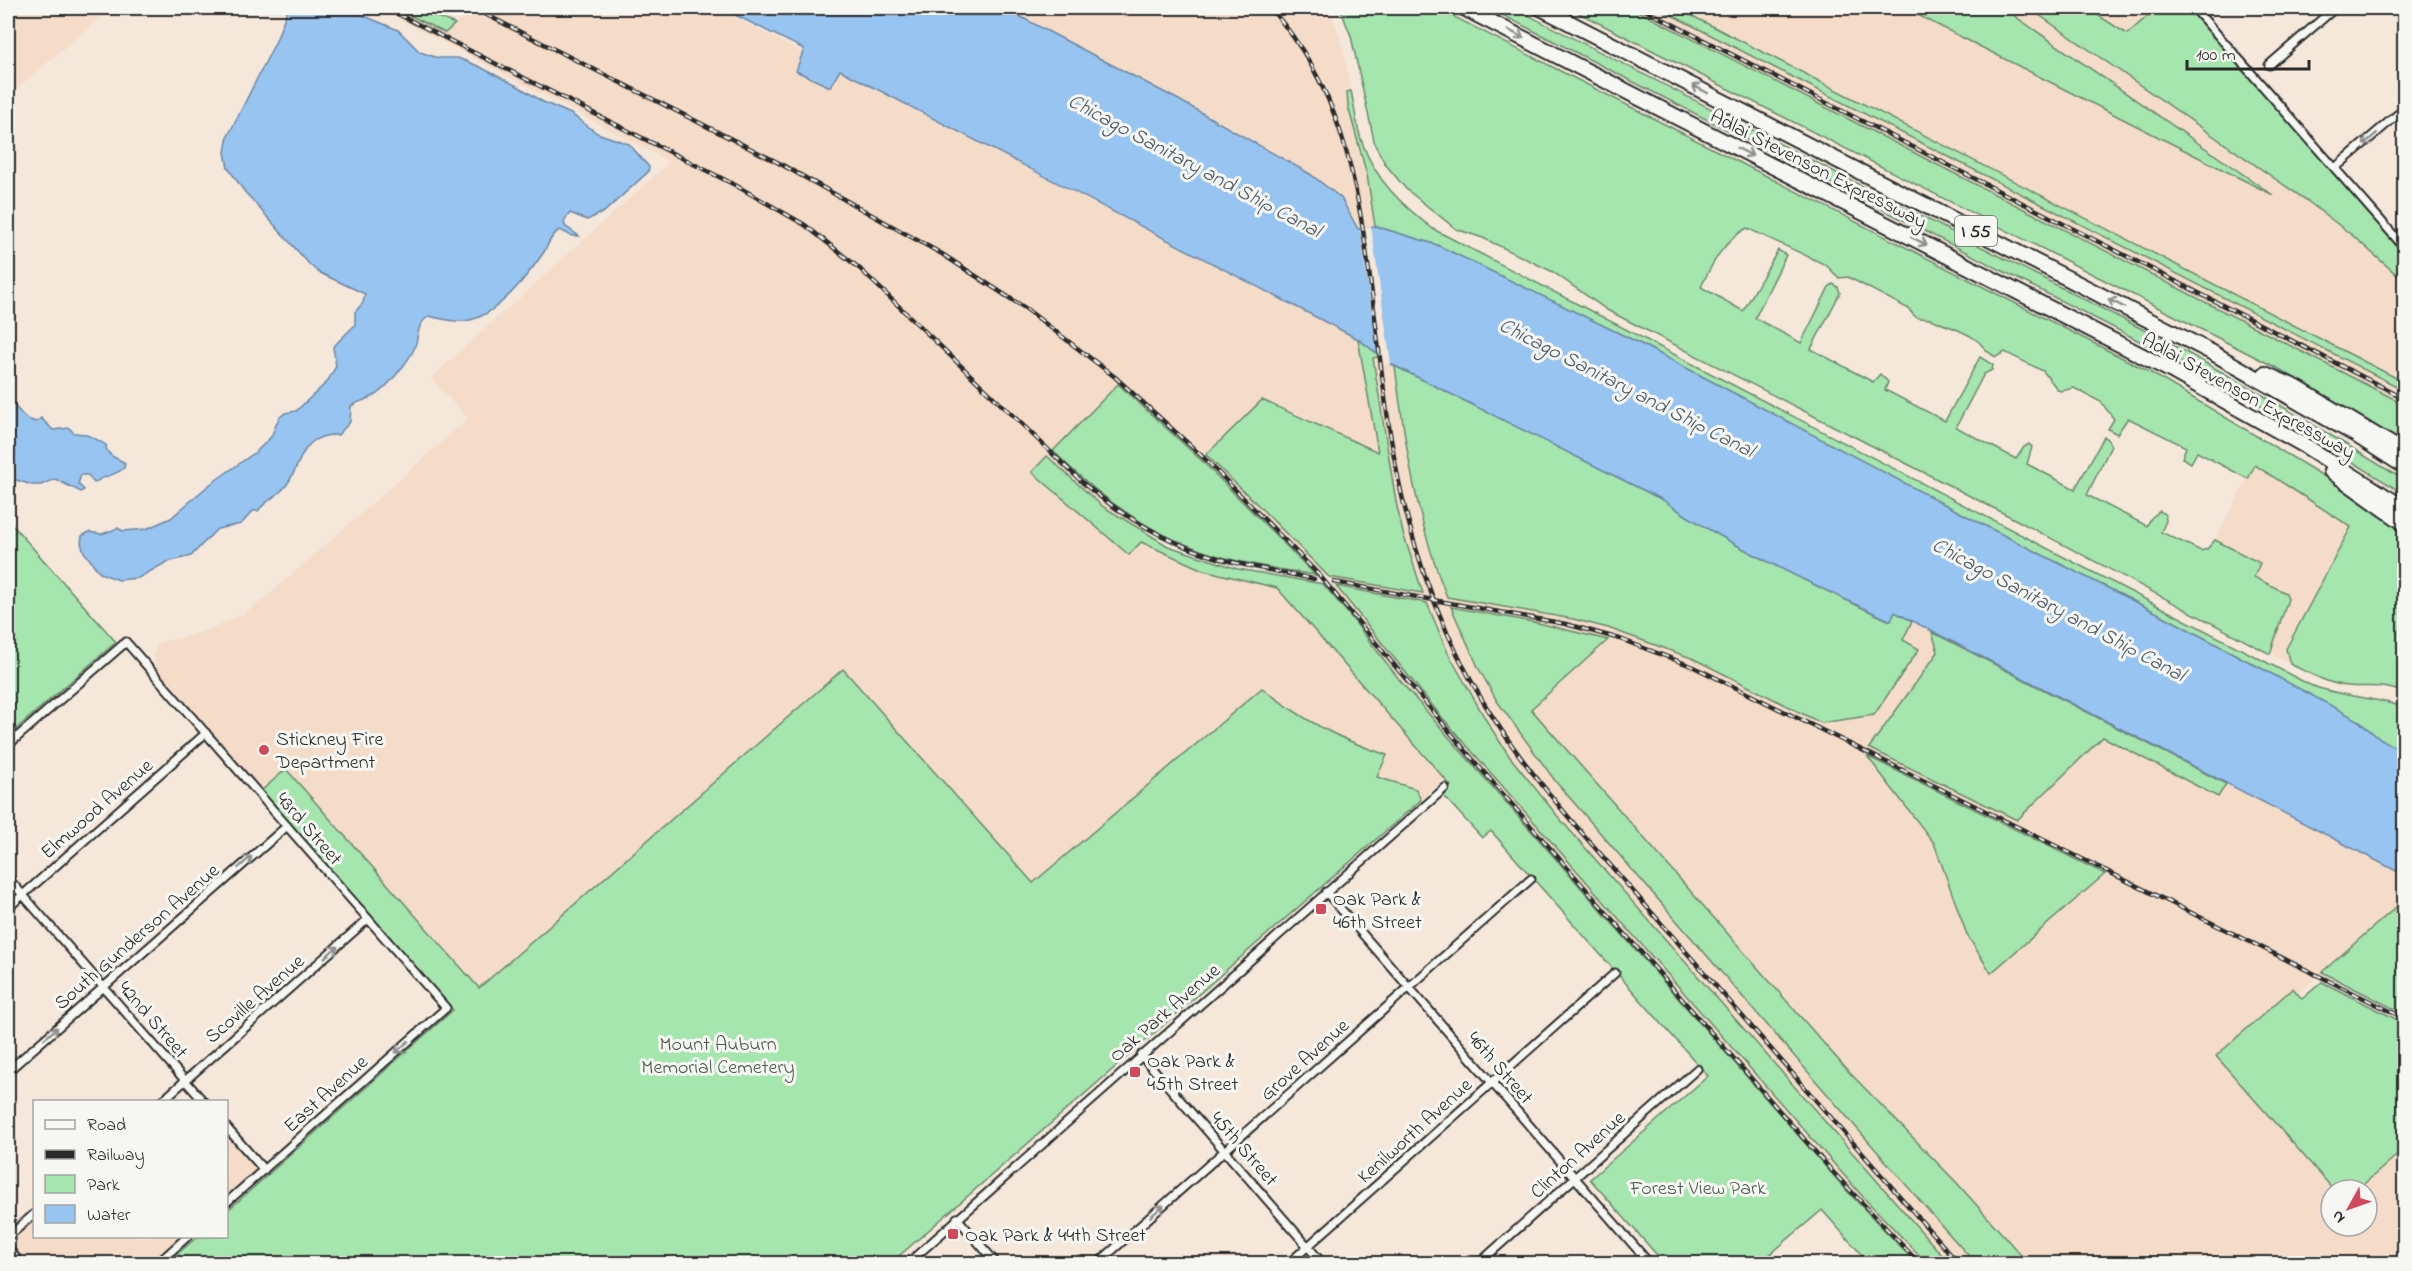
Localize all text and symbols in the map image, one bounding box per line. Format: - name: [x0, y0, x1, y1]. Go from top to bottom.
- one-way arrow: [1506, 29, 1524, 40]
- scale bar: [2187, 33, 2308, 71]
- text: 100 m: [2196, 43, 2236, 69]
- one-way arrow: [1691, 83, 1709, 94]
- water label: Chicago Sanitary and Ship Canal: [1062, 87, 1328, 249]
- street label: Adlai Stevenson Expressway: [1704, 103, 1931, 238]
- one-way arrow: [2363, 132, 2378, 146]
- one-way arrow: [1736, 147, 1754, 158]
- road number: I 55: [1955, 216, 1997, 246]
- one-way arrow: [1910, 235, 1927, 247]
- one-way arrow: [2108, 297, 2125, 309]
- water label: Chicago Sanitary and Ship Canal: [1493, 311, 1761, 468]
- street label: Adlai Stevenson Expressway: [2136, 326, 2360, 468]
- water label: Chicago Sanitary and Ship Canal: [1926, 531, 2192, 693]
- place label: Stickney Fire Department: [275, 726, 383, 778]
- marker: Stickney Fire Department: [257, 743, 271, 757]
- street label: Elmwood Avenue: [35, 753, 160, 867]
- street label: 43rd Street: [268, 786, 349, 873]
- one-way arrow: [237, 856, 253, 869]
- street label: South Gunderson Avenue: [48, 858, 227, 1018]
- place label: Oak Park & 46th Street: [1333, 886, 1422, 938]
- marker: Oak Park & 46th Street: [1314, 902, 1328, 916]
- one-way arrow: [323, 945, 339, 958]
- street label: Scoville Avenue: [199, 948, 312, 1051]
- street label: Oak Park Avenue: [1104, 957, 1227, 1070]
- street label: 42nd Street: [110, 975, 194, 1066]
- street label: Grove Avenue: [1255, 1013, 1357, 1109]
- one-way arrow: [44, 1026, 59, 1040]
- street label: 46th Street: [1459, 1026, 1539, 1112]
- park label: Mount Auburn Memorial Cemetery: [641, 1031, 795, 1083]
- one-way arrow: [395, 1040, 410, 1054]
- place label: Oak Park & 45th Street: [1147, 1048, 1239, 1100]
- street label: East Avenue: [278, 1049, 375, 1141]
- marker: Oak Park & 45th Street: [1128, 1065, 1142, 1079]
- street label: Kenilworth Avenue: [1352, 1072, 1480, 1191]
- legend: [33, 1100, 228, 1238]
- street label: Clinton Avenue: [1525, 1105, 1633, 1207]
- street label: 45th Street: [1202, 1106, 1284, 1194]
- text: Road: [87, 1113, 126, 1139]
- text: Railway: [87, 1143, 144, 1169]
- text: Park: [87, 1173, 120, 1199]
- park label: Forest View Park: [1629, 1175, 1766, 1204]
- north arrow: [2319, 1178, 2379, 1238]
- text: Water: [87, 1203, 131, 1229]
- one-way arrow: [1149, 1204, 1164, 1218]
- text: N: [2326, 1204, 2352, 1228]
- place label: Oak Park & 44th Street: [965, 1222, 1146, 1251]
- marker: Oak Park & 44th Street: [946, 1227, 960, 1241]

